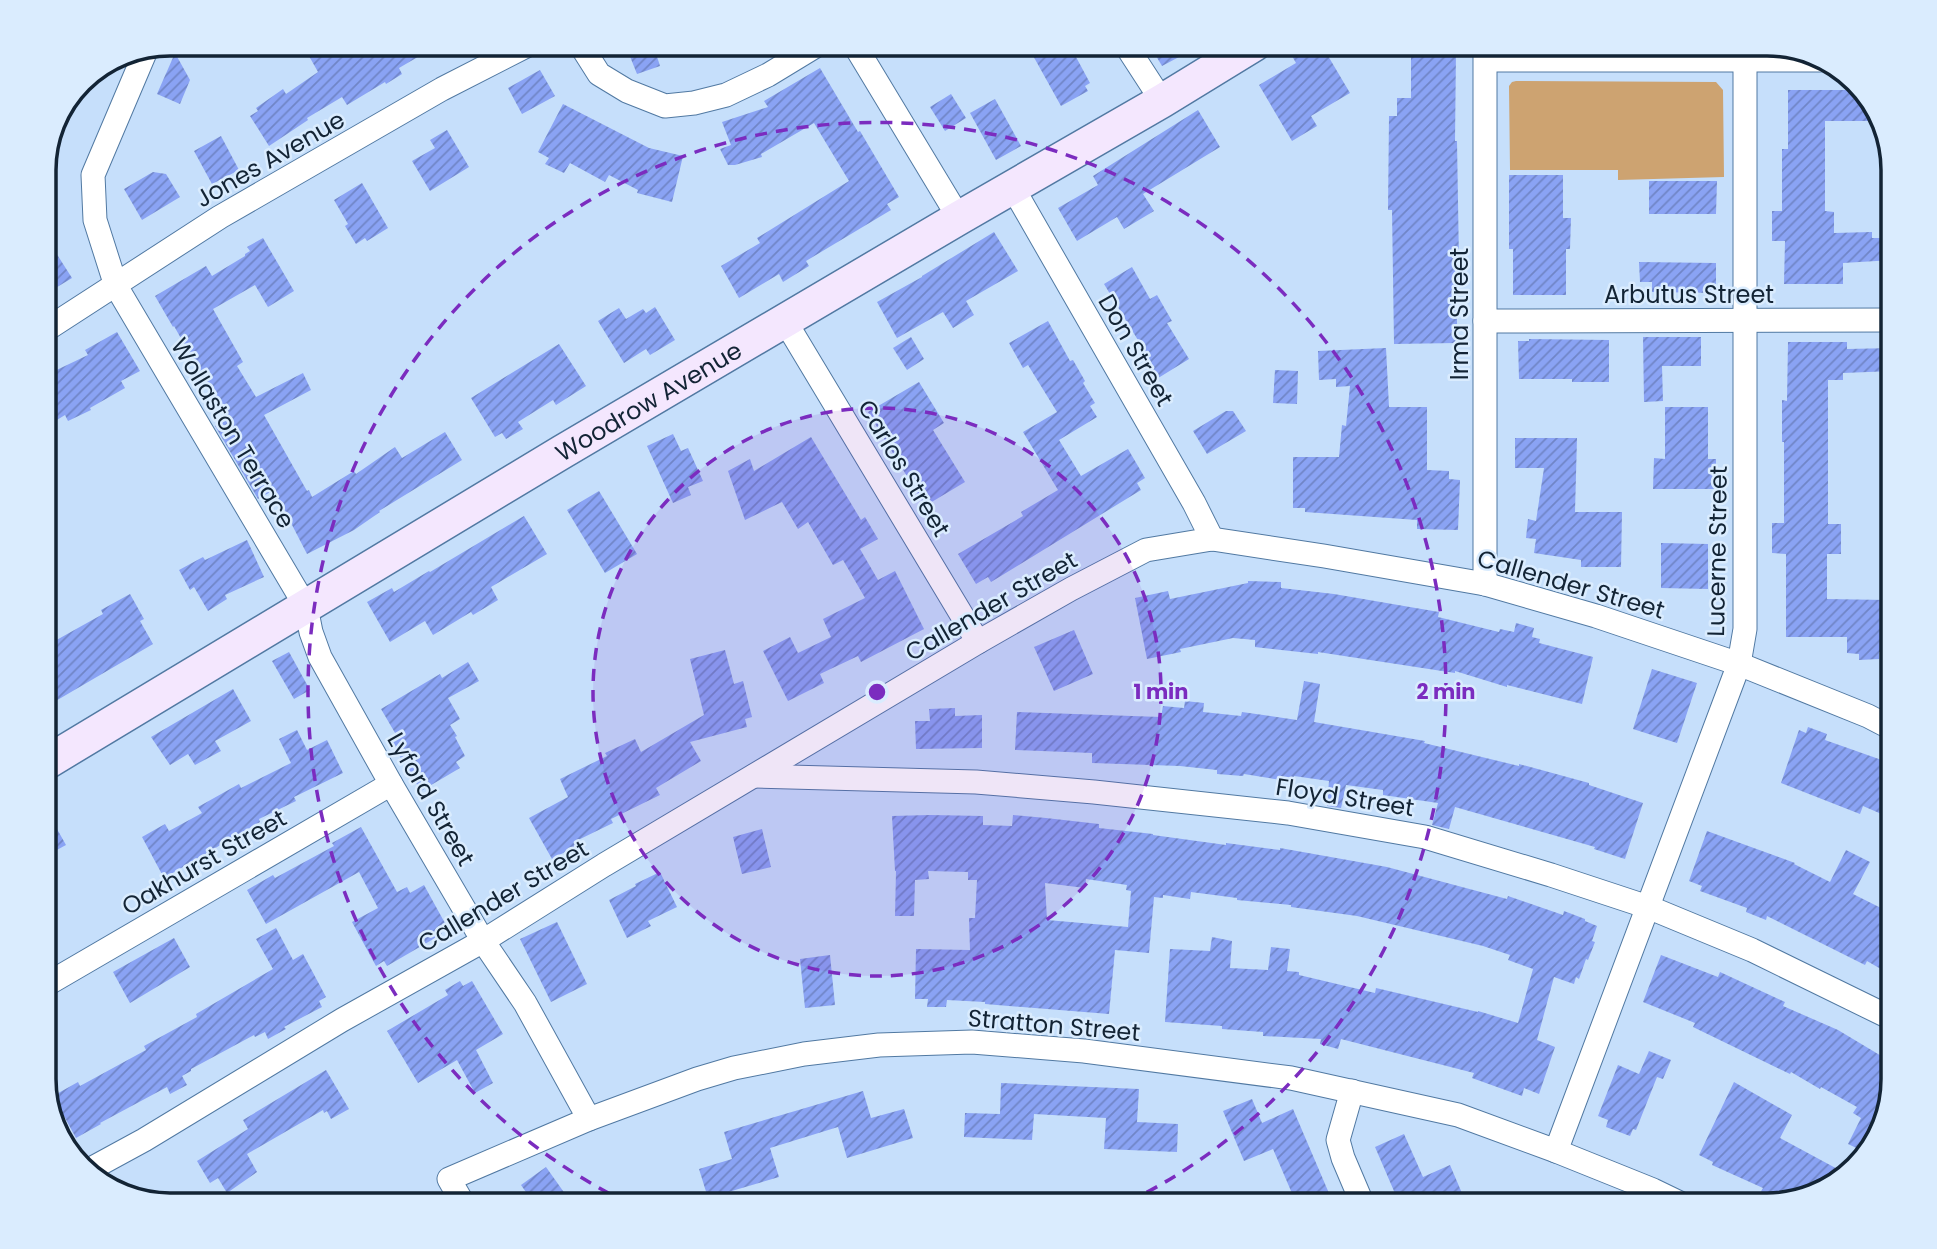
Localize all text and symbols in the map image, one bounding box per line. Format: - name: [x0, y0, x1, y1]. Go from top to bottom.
- street label: Jones Avenue: [189, 103, 351, 215]
- street label: Irma Street: [1443, 248, 1476, 380]
- street label: Arbutus Street: [1604, 278, 1774, 311]
- street label: Don Street: [1091, 288, 1181, 412]
- street label: Wollaston Terrace: [163, 332, 303, 534]
- street label: Woodrow Avenue: [549, 333, 748, 469]
- street label: Carlos Street: [850, 393, 958, 543]
- street label: Lucerne Street: [1699, 465, 1735, 637]
- street label: Callender Street: [1473, 541, 1669, 627]
- street label: Callender Street: [899, 543, 1083, 669]
- text: 1 min: [1134, 677, 1188, 706]
- text: 2 min: [1416, 677, 1476, 706]
- centre of rings: [865, 680, 889, 704]
- street label: Lyford Street: [379, 726, 483, 872]
- street label: Floyd Street: [1273, 770, 1417, 824]
- street label: Oakhurst Street: [116, 801, 292, 923]
- street label: Callender Street: [412, 832, 594, 960]
- street label: Stratton Street: [966, 1001, 1142, 1049]

